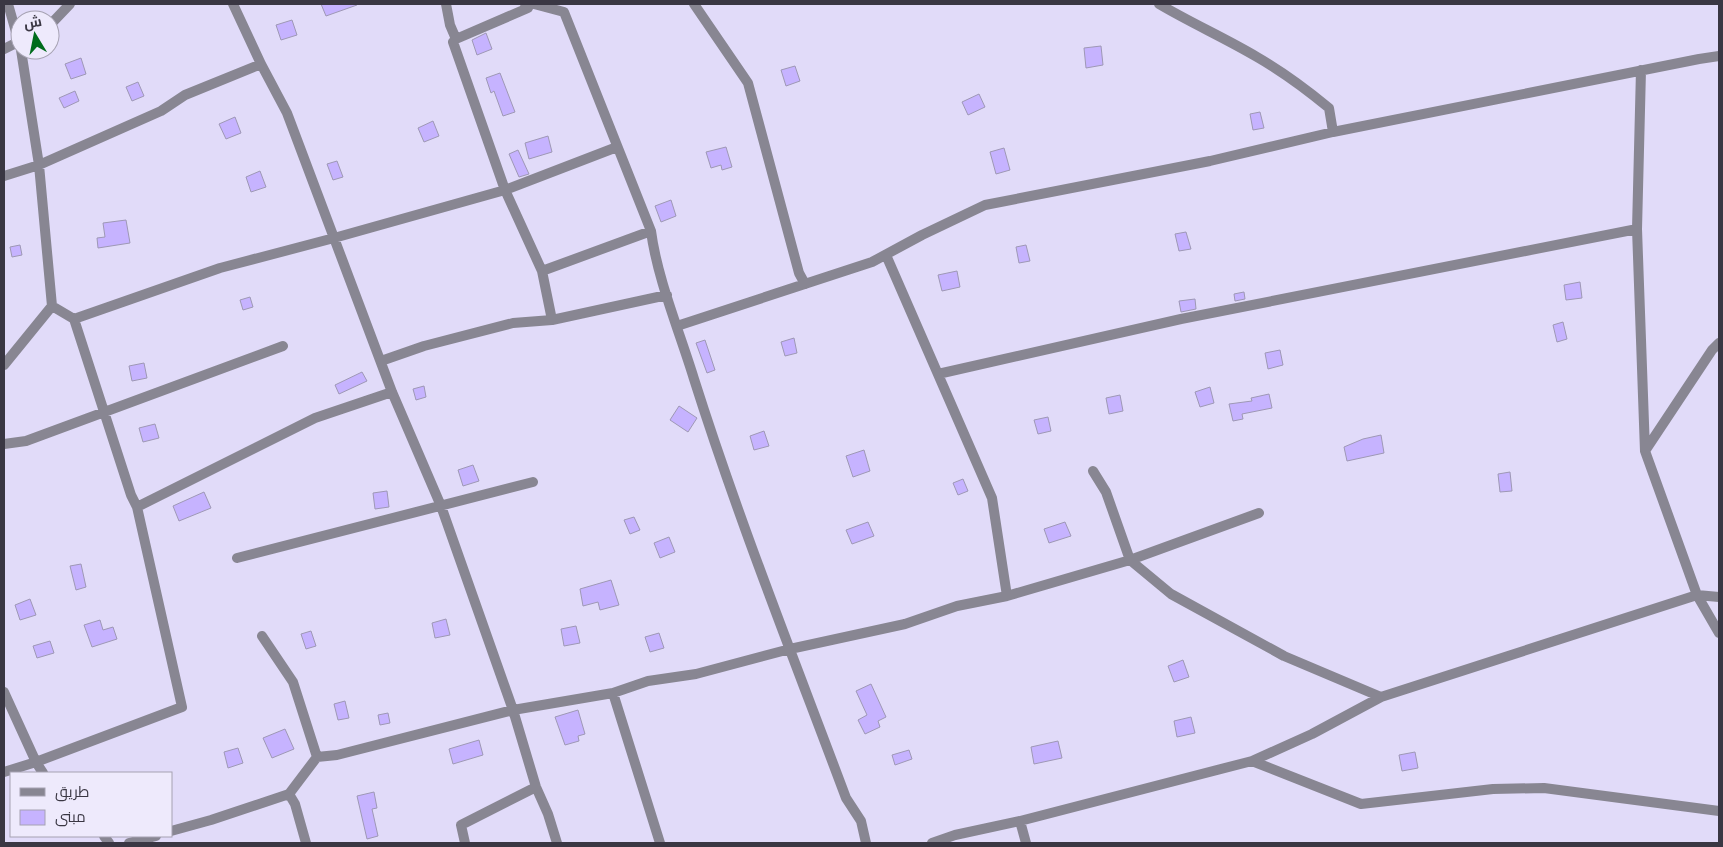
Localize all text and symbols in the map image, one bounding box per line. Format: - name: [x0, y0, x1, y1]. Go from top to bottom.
- north arrow: [10, 10, 60, 60]
- text: ش: [23, 13, 43, 33]
- legend: [10, 772, 172, 837]
- text: طريق: [55, 783, 89, 802]
- text: مبنى: [55, 808, 86, 827]

